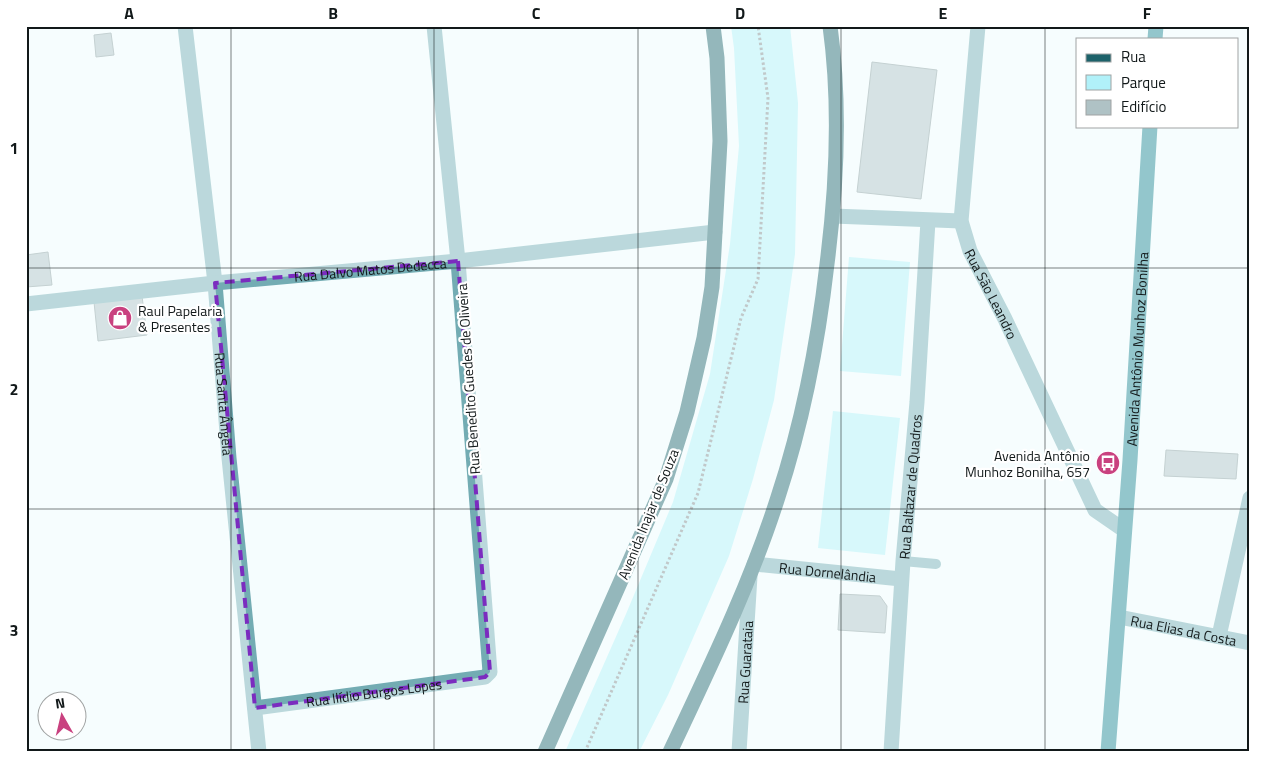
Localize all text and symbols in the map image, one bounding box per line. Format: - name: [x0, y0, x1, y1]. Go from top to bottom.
- text: A: [124, 1, 134, 25]
- text: B: [328, 1, 338, 25]
- text: C: [532, 1, 541, 25]
- text: D: [735, 1, 745, 25]
- text: E: [939, 1, 948, 25]
- text: F: [1143, 1, 1152, 25]
- legend: [1076, 38, 1238, 128]
- text: Rua: [1121, 45, 1146, 68]
- text: Parque: [1121, 71, 1166, 94]
- text: Edifício: [1121, 95, 1166, 118]
- text: 1: [10, 136, 18, 160]
- street label: Rua São Leandro: [960, 245, 1023, 342]
- street label: Avenida Antônio Munhoz Bonilha: [1120, 251, 1153, 447]
- street label: Rua Dalvo Matos Dedecca: [293, 252, 447, 286]
- street label: Rua Benedito Guedes de Oliveira: [451, 283, 485, 475]
- place label: Raul Papelaria & Presentes: [138, 300, 222, 337]
- shop icon: Raul Papelaria & Presentes: [107, 305, 133, 331]
- street label: Rua Santa Ângela: [210, 351, 239, 456]
- text: 2: [10, 377, 18, 401]
- street label: Rua Baltazar de Quadros: [893, 413, 926, 560]
- place label: Avenida Antônio Munhoz Bonilha, 657: [965, 445, 1090, 482]
- street label: Avenida Inajar de Souza: [612, 446, 684, 582]
- bus stop icon: Avenida Antônio Munhoz Bonilha, 657: [1095, 450, 1121, 476]
- street label: Rua Dornelândia: [778, 556, 877, 587]
- street label: Rua Elias da Costa: [1129, 609, 1239, 651]
- text: 3: [10, 618, 18, 642]
- street label: Rua Guarataia: [732, 620, 758, 704]
- street label: Rua Ilídio Burgos Lopes: [305, 672, 443, 712]
- north arrow: [38, 690, 88, 740]
- text: N: [54, 692, 66, 714]

